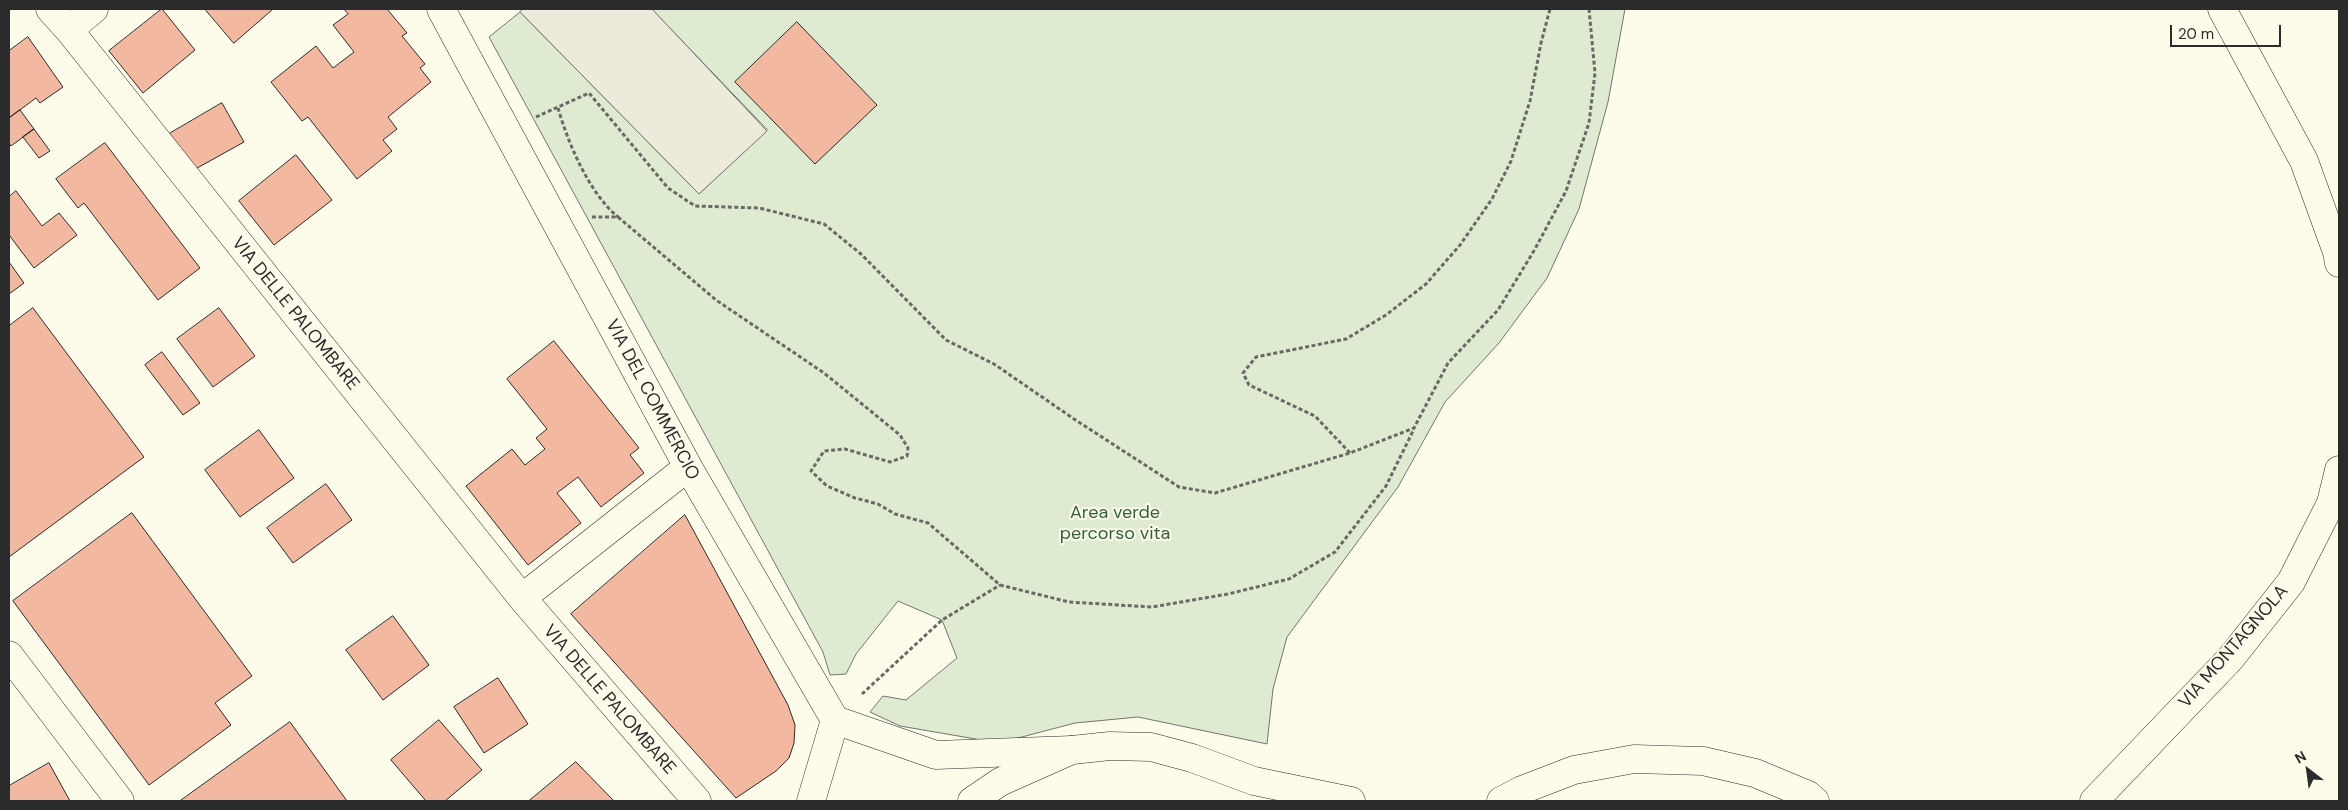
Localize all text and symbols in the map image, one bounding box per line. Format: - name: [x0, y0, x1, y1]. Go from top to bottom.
- scale bar: [2173, 15, 2284, 47]
- text: 20 m: [2178, 24, 2214, 44]
- street label: VIA DELLE PALOMBARE: [226, 233, 364, 395]
- street label: VIA DEL COMMERCIO: [600, 316, 704, 484]
- park label: Area verde percorso vita: [1060, 502, 1170, 544]
- street label: VIA MONTAGNOLA: [2175, 581, 2293, 713]
- street label: VIA DELLE PALOMBARE: [538, 621, 680, 779]
- north arrow: [2283, 745, 2333, 795]
- text: N: [2292, 747, 2309, 767]

